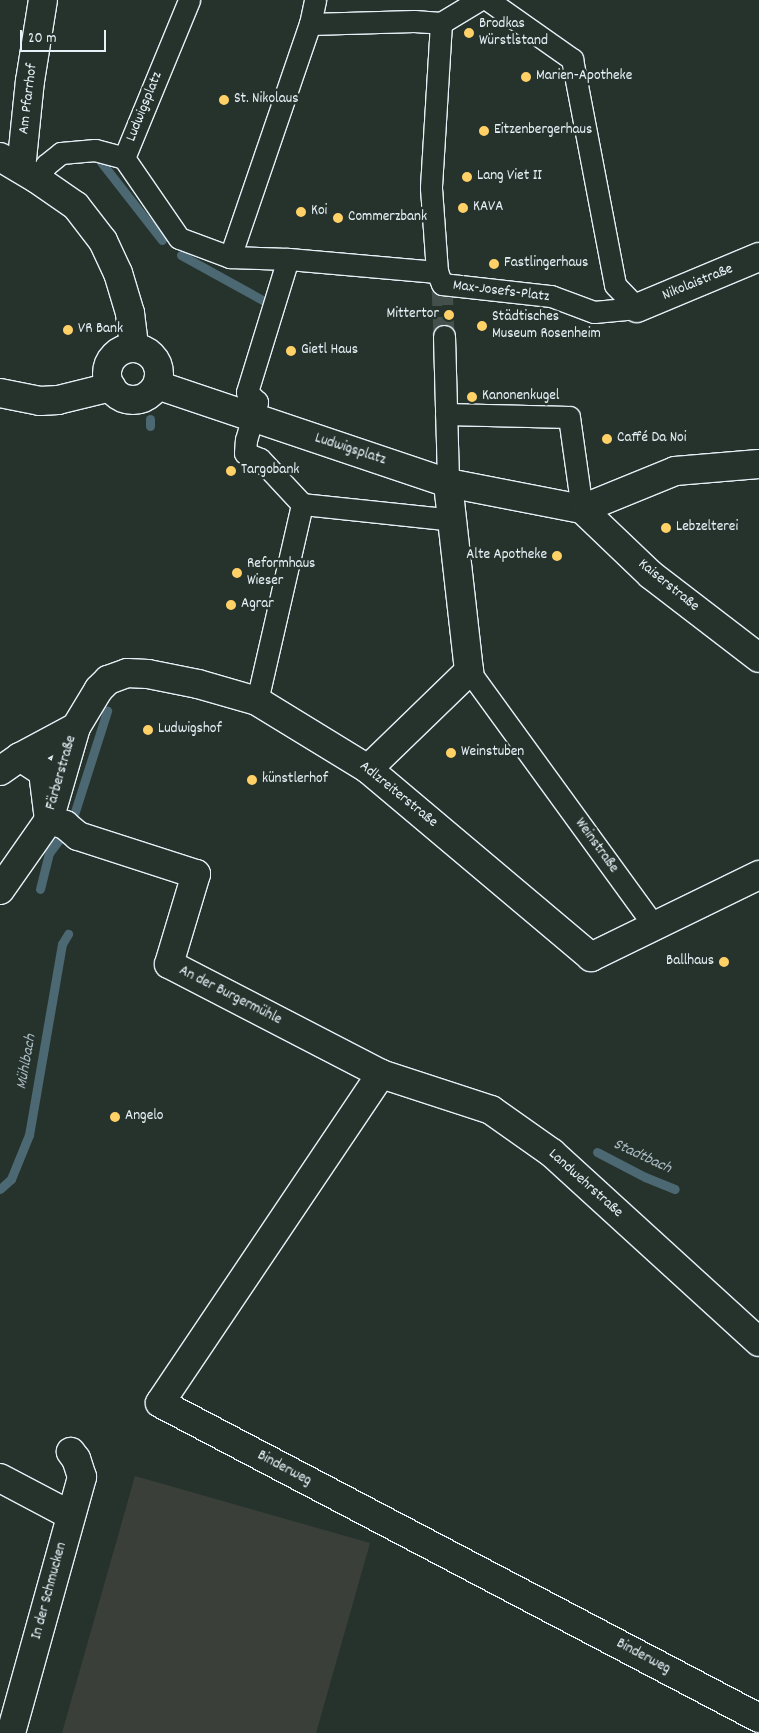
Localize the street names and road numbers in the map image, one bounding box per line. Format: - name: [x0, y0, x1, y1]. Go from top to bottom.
- street label: Am Pfarrhof: [16, 63, 42, 135]
- street label: Ludwigsplatz: [123, 69, 167, 145]
- street label: Nikolaistraße: [660, 261, 736, 305]
- street label: Max-Josefs-Platz: [452, 277, 550, 307]
- street label: Ludwigsplatz: [312, 430, 388, 470]
- street label: Kaiserstraße: [634, 556, 702, 616]
- street label: Färberstraße: [43, 734, 81, 812]
- street label: Adlzreiterstraße: [355, 758, 441, 832]
- street label: Weinstraße: [570, 815, 622, 877]
- street label: An der Burgermühle: [176, 962, 284, 1030]
- street label: Landwehrstraße: [544, 1146, 626, 1222]
- street label: Binderweg: [254, 1447, 314, 1491]
- street label: In der Schmucken: [28, 1541, 72, 1641]
- street label: Binderweg: [613, 1635, 673, 1679]

